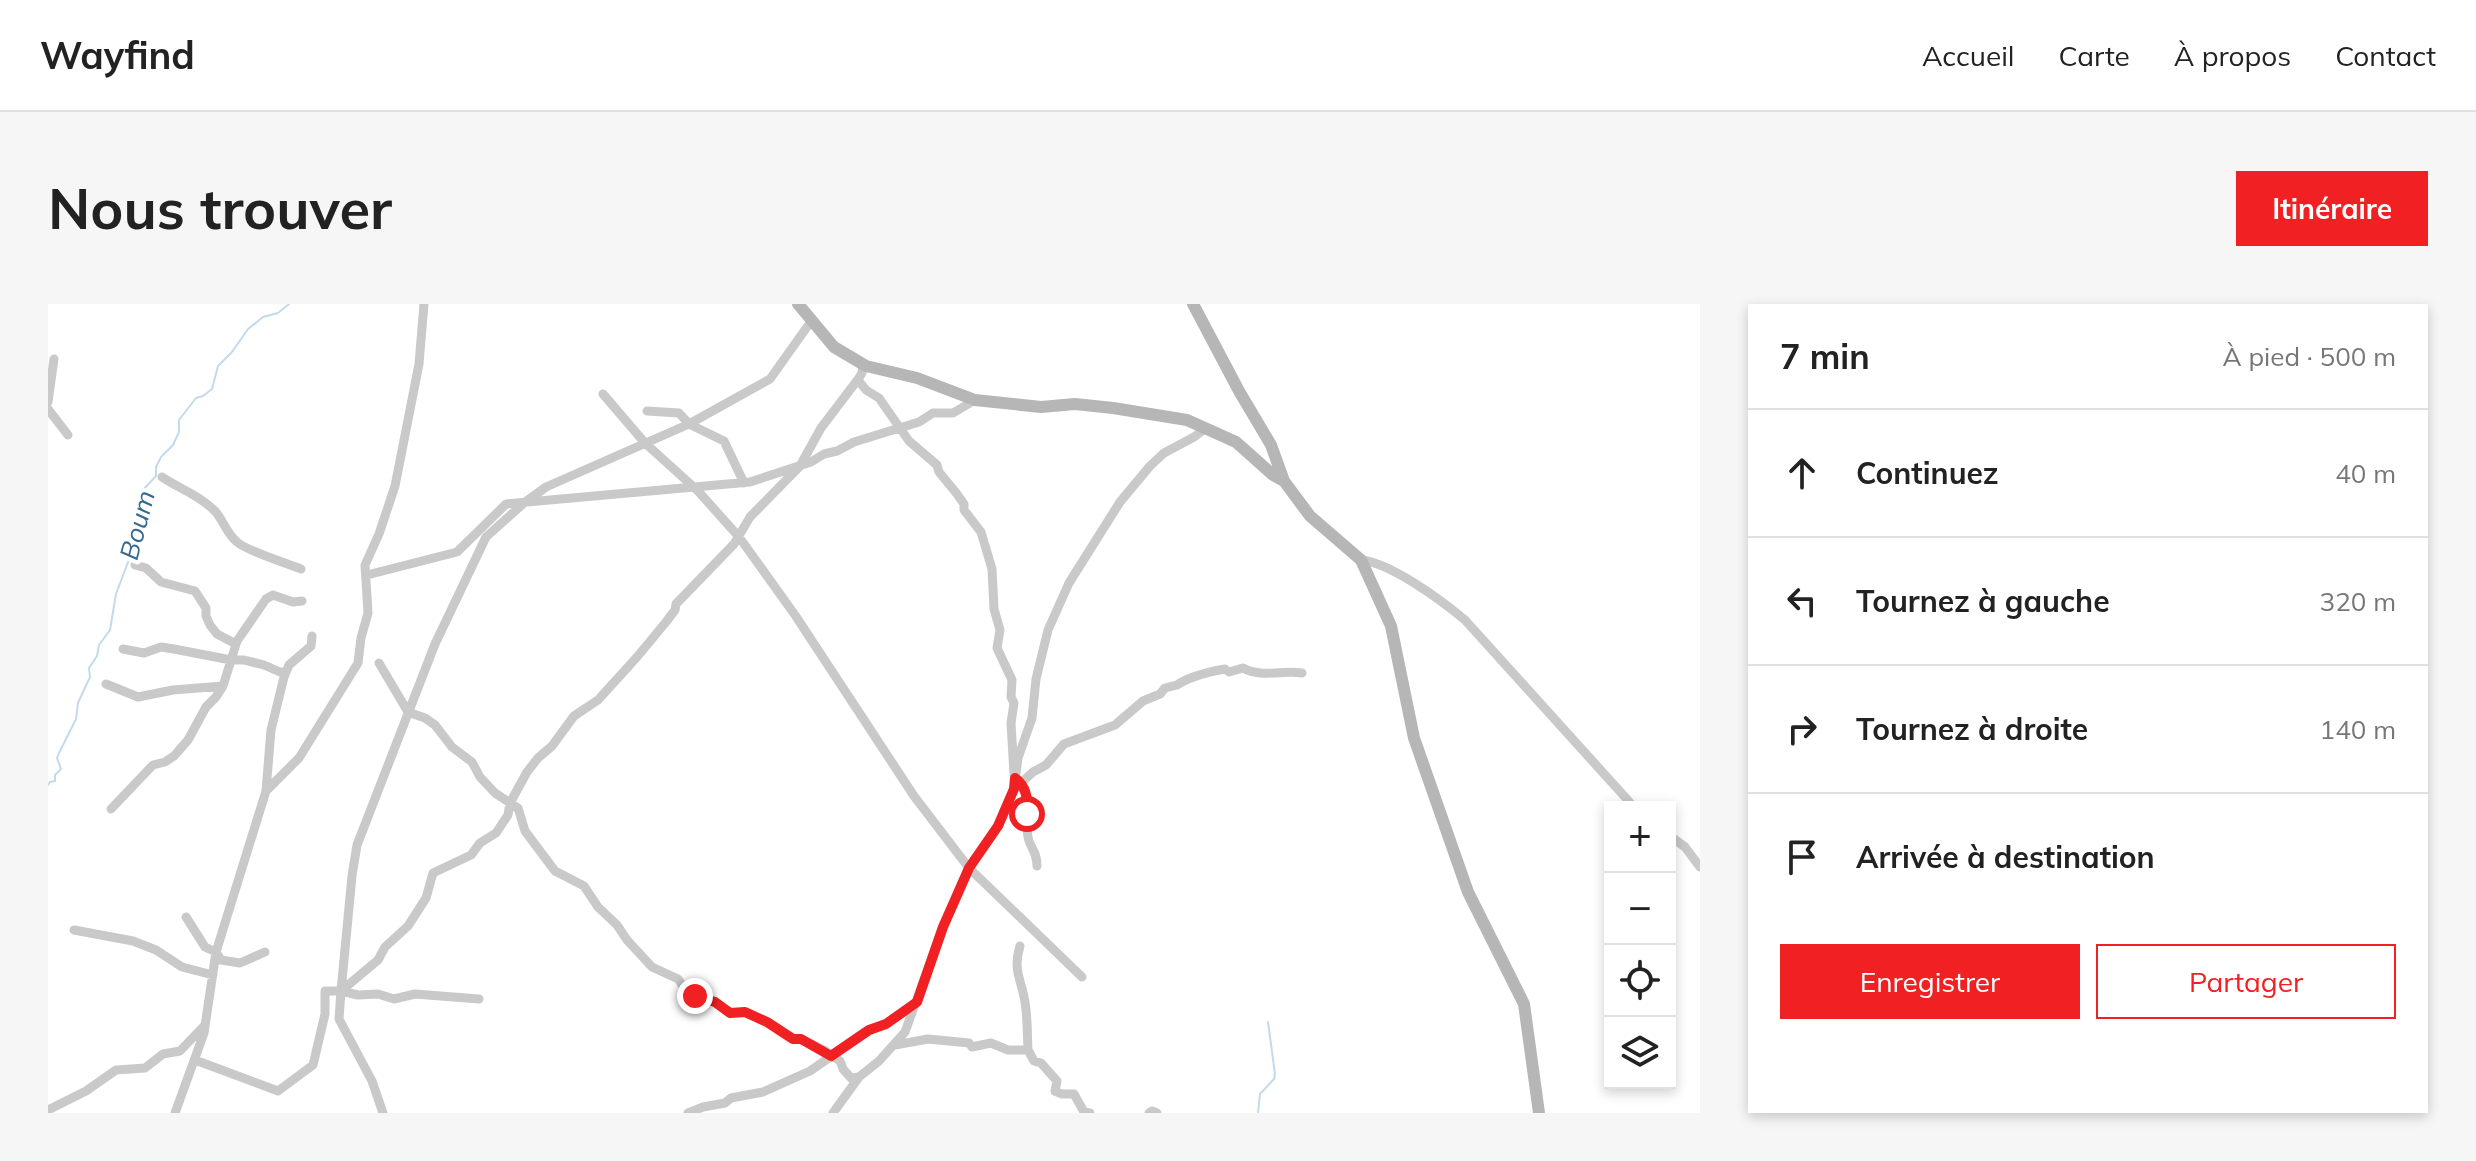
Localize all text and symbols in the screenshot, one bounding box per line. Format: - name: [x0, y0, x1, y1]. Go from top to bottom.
- text: Wayfind: [40, 31, 195, 79]
- text: Accueil: [1922, 38, 2015, 73]
- text: Carte: [2059, 38, 2130, 73]
- text: À propos: [2174, 38, 2291, 73]
- text: Contact: [2335, 38, 2436, 73]
- button: Itinéraire: [2236, 171, 2428, 246]
- text: Nous trouver: [48, 173, 392, 243]
- text: 7 min: [1780, 335, 1870, 378]
- text: À pied · 500 m: [2223, 340, 2396, 373]
- icon: ahead: [1780, 451, 1824, 495]
- text: Continuez: [1856, 454, 1999, 492]
- text: 40 m: [2335, 457, 2396, 490]
- water label: Boum: [112, 487, 162, 563]
- icon: left: [1780, 579, 1824, 623]
- text: Tournez à gauche: [1856, 582, 2110, 620]
- text: 320 m: [2320, 585, 2396, 618]
- icon: right: [1780, 707, 1824, 751]
- text: Tournez à droite: [1856, 710, 2088, 748]
- text: 140 m: [2320, 713, 2396, 746]
- route start: [1009, 796, 1045, 832]
- map controls: [1604, 801, 1676, 1089]
- button: +: [1604, 801, 1676, 873]
- icon: arrive: [1780, 835, 1824, 879]
- text: Arrivée à destination: [1856, 838, 2155, 876]
- button: −: [1604, 873, 1676, 945]
- button: Enregistrer: [1780, 944, 2080, 1019]
- button: Partager: [2096, 944, 2396, 1019]
- button: locate: [1604, 945, 1676, 1017]
- route end: [677, 978, 713, 1014]
- button: layers: [1604, 1017, 1676, 1089]

